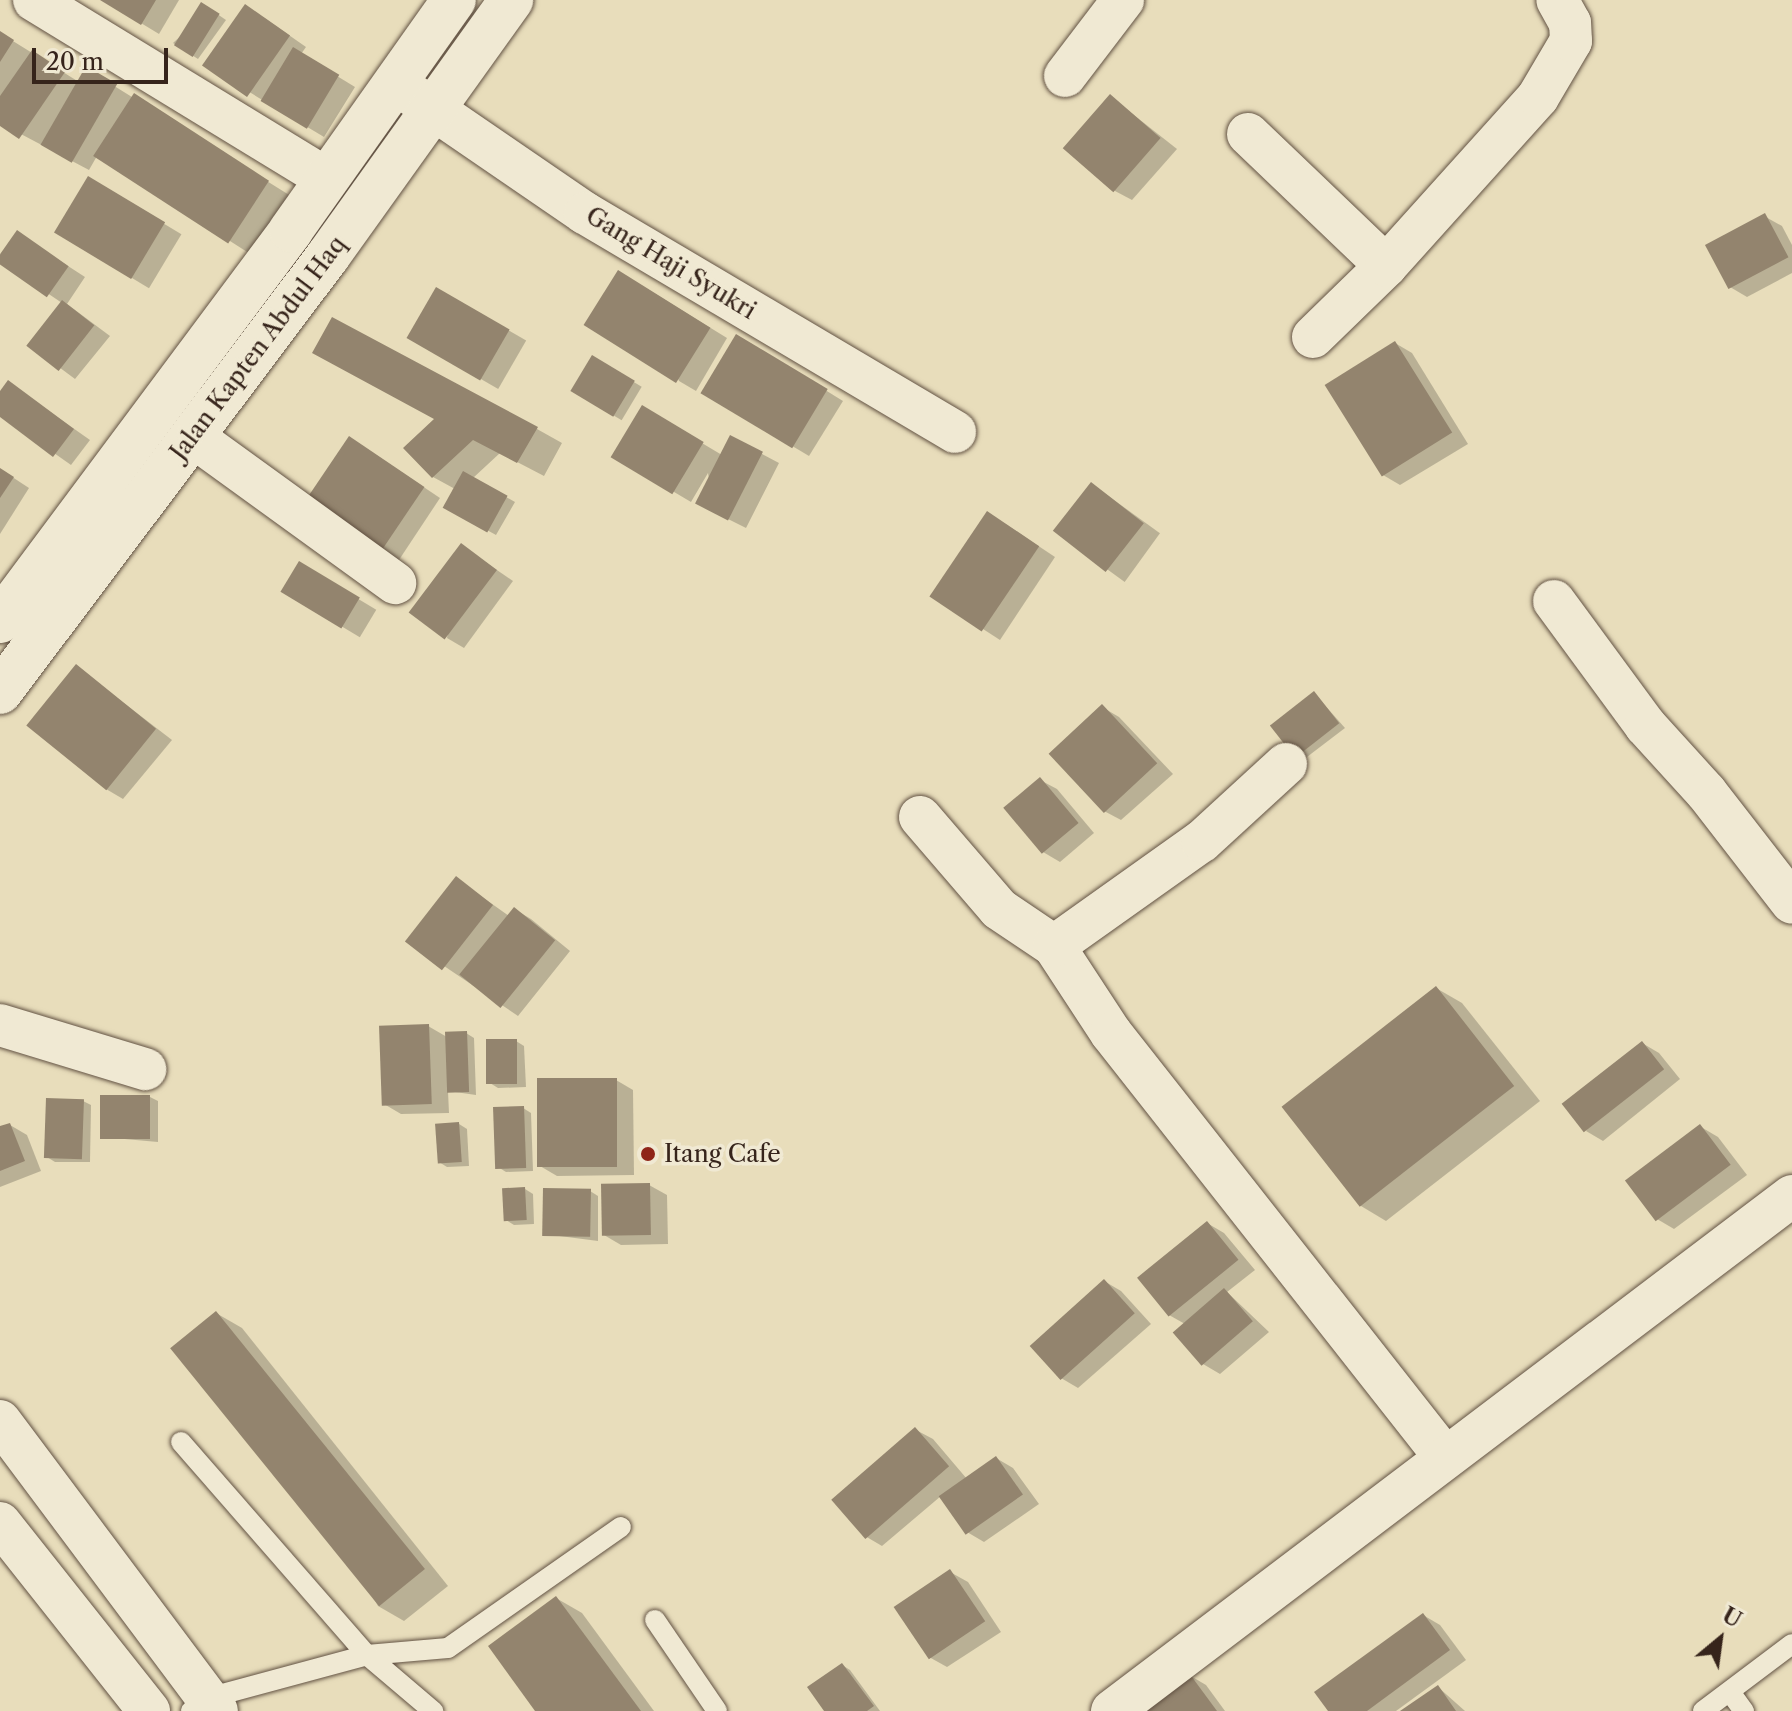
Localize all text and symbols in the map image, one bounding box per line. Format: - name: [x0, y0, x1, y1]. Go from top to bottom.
- scale bar: [36, 32, 172, 82]
- text: 20 m: [46, 47, 104, 76]
- street label: Gang Haji Syukri: [581, 201, 761, 325]
- street label: Jalan Kapten Abdul Haq: [164, 230, 352, 466]
- place label: Itang Cafe: [664, 1140, 781, 1168]
- marker: Itang Cafe: [639, 1145, 657, 1163]
- north arrow: [1680, 1599, 1760, 1679]
- text: U: [1718, 1601, 1746, 1634]

